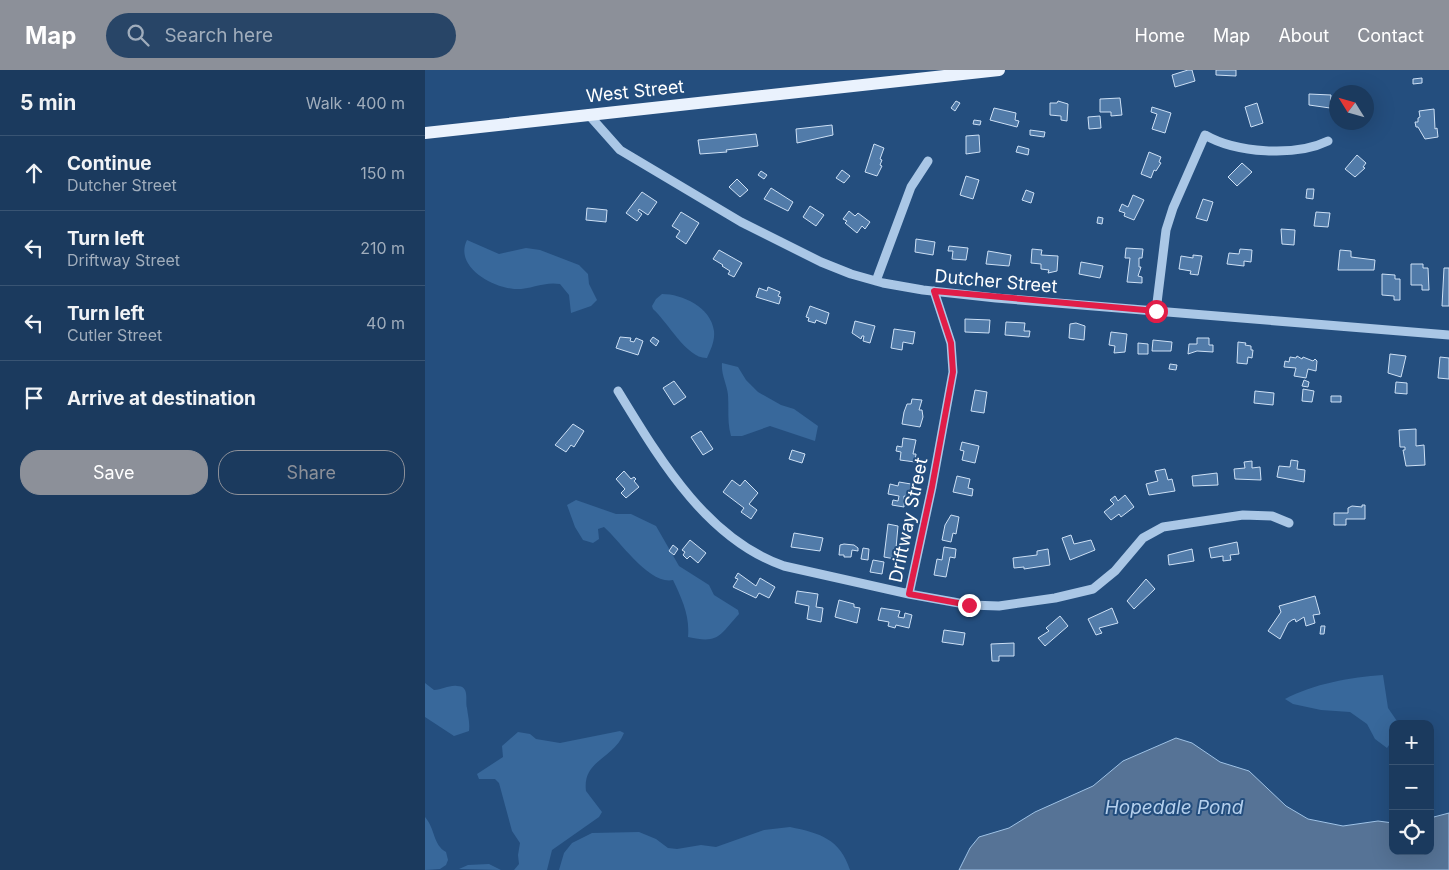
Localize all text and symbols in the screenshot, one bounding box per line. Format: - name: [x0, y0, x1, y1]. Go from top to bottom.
- search box: [106, 13, 456, 58]
- text: Map: [25, 21, 76, 50]
- icon: search: [124, 21, 152, 49]
- text: Search here: [164, 24, 273, 47]
- text: Home: [1135, 25, 1185, 46]
- text: Map: [1213, 25, 1250, 46]
- text: About: [1278, 25, 1329, 46]
- text: Contact: [1357, 25, 1424, 46]
- street label: West Street: [585, 75, 685, 107]
- north arrow: [1329, 85, 1374, 130]
- text: 5 min: [20, 90, 76, 115]
- text: Walk · 400 m: [306, 93, 405, 113]
- text: Continue: [67, 152, 152, 175]
- icon: ahead: [20, 159, 48, 187]
- text: 150 m: [360, 163, 405, 183]
- text: Dutcher Street: [67, 175, 177, 195]
- text: Turn left: [67, 227, 145, 250]
- icon: left: [20, 234, 48, 262]
- text: 210 m: [360, 238, 405, 258]
- text: Driftway Street: [67, 250, 180, 270]
- street label: Dutcher Street: [934, 265, 1058, 297]
- route start: [1145, 300, 1168, 323]
- text: Turn left: [67, 302, 145, 325]
- icon: left: [20, 309, 48, 337]
- text: 40 m: [366, 313, 405, 333]
- text: Cutler Street: [67, 325, 162, 345]
- icon: arrive: [20, 384, 48, 412]
- text: Arrive at destination: [67, 387, 256, 410]
- button: Save: [20, 450, 208, 495]
- button: Share: [218, 450, 405, 495]
- street label: Driftway Street: [885, 456, 932, 584]
- route end: [958, 594, 981, 617]
- map controls: [1389, 720, 1434, 855]
- button: +: [1389, 720, 1434, 765]
- button: −: [1389, 765, 1434, 810]
- water label: Hopedale Pond: [1105, 796, 1244, 819]
- button: locate: [1389, 810, 1434, 855]

